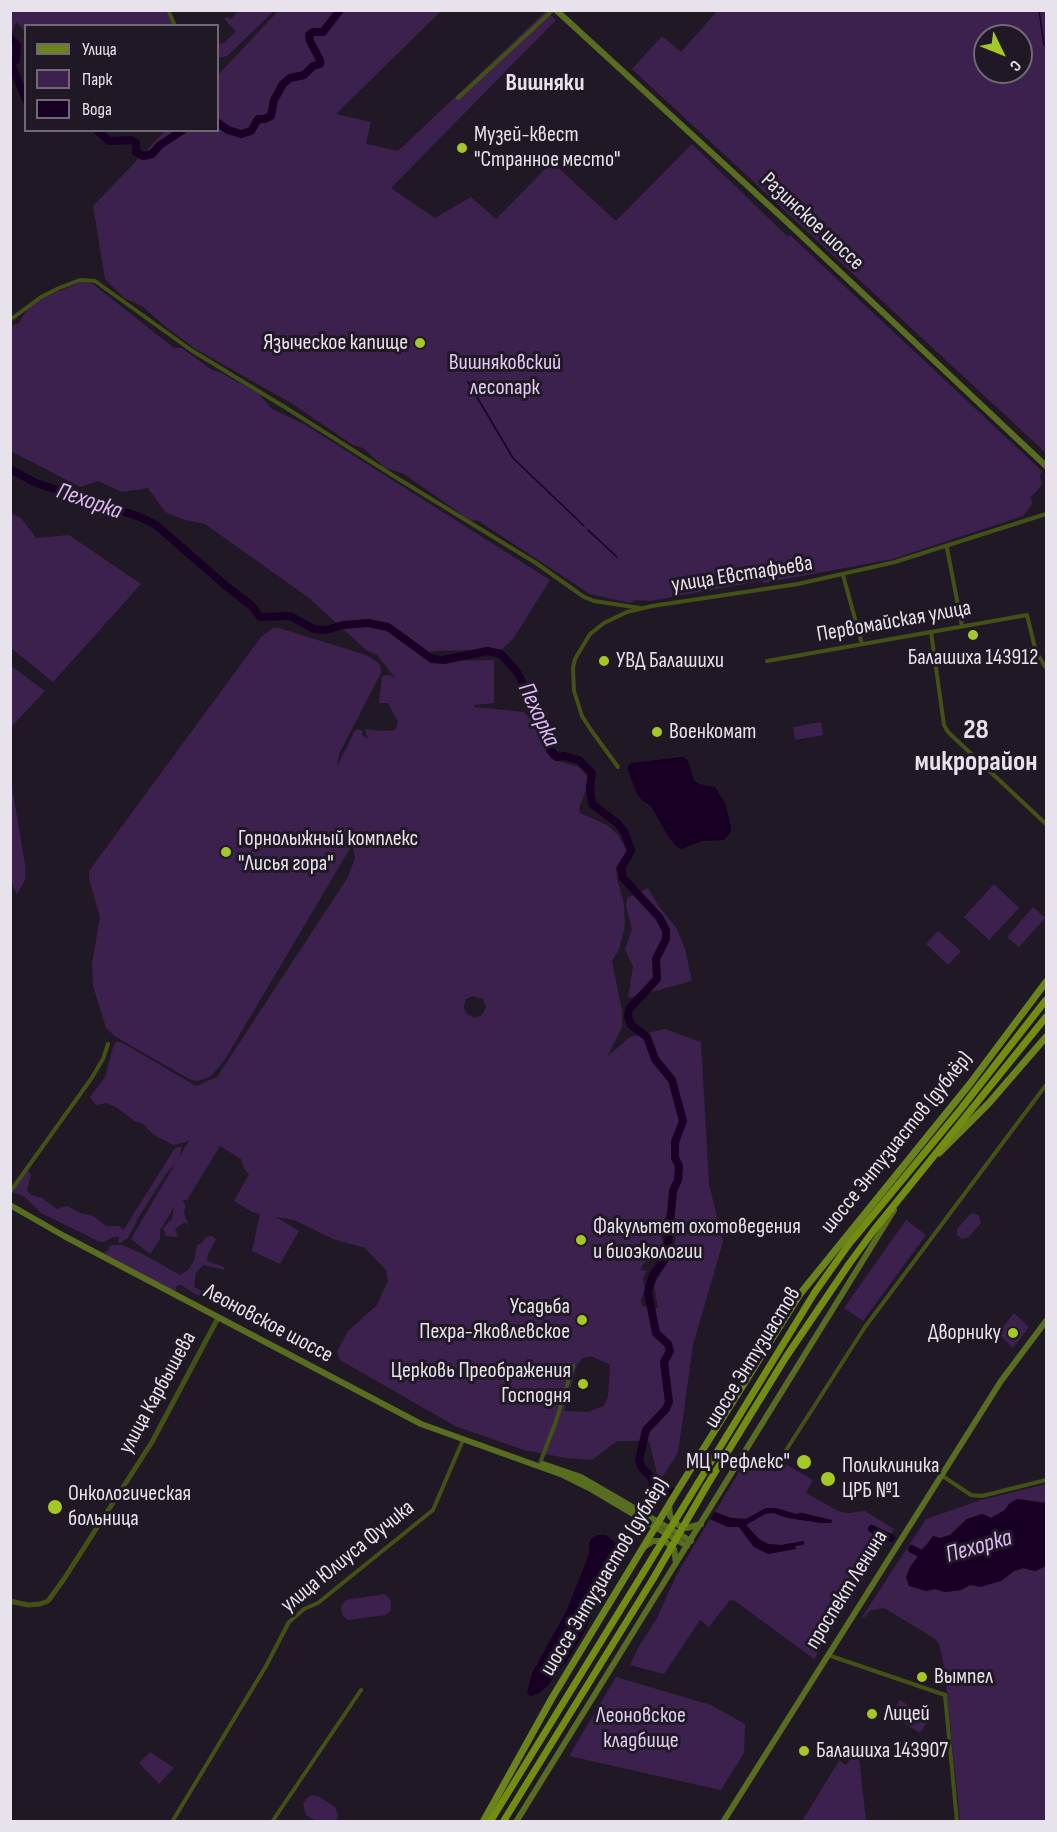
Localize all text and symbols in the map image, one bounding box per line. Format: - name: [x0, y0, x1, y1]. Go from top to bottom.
- legend: [24, 24, 219, 132]
- north arrow: [973, 24, 1033, 84]
- text: Улица: [82, 39, 117, 60]
- text: С: [1005, 56, 1025, 75]
- text: Парк: [82, 69, 112, 90]
- district label: Вишняки: [506, 70, 584, 98]
- text: Вода: [82, 99, 112, 120]
- place label: Музей-квест "Странное место": [474, 122, 620, 174]
- marker: Музей-квест "Странное место": [455, 141, 469, 155]
- street label: Разинское шоссе: [755, 168, 869, 276]
- place label: Языческое капище: [263, 330, 408, 356]
- marker: Языческое капище: [413, 336, 427, 350]
- park label: Вишняковский лесопарк: [449, 350, 561, 402]
- water label: Пехорка: [52, 477, 126, 527]
- street label: улица Евстафьева: [670, 551, 814, 599]
- street label: Первомайская улица: [815, 595, 973, 649]
- marker: Балашиха 143912: [966, 628, 980, 642]
- place label: Балашиха 143912: [908, 645, 1038, 671]
- place label: УВД Балашихи: [616, 648, 724, 674]
- marker: УВД Балашихи: [597, 654, 611, 668]
- water label: Пехорка: [511, 678, 565, 752]
- district label: 28 микрорайон: [915, 714, 1037, 780]
- place label: Военкомат: [669, 719, 756, 745]
- marker: Военкомат: [650, 725, 664, 739]
- place label: Горнолыжный комплекс "Лисья гора": [238, 826, 418, 878]
- marker: Горнолыжный комплекс "Лисья гора": [219, 845, 233, 859]
- street label: шоссе Энтузиастов (дублёр): [815, 1047, 979, 1239]
- place label: Факультет охотоведения и биоэкологии: [593, 1214, 801, 1266]
- marker: Факультет охотоведения и биоэкологии: [574, 1233, 588, 1247]
- street label: Леоновское шоссе: [199, 1279, 337, 1369]
- street label: шоссе Энтузиастов: [699, 1283, 807, 1433]
- place label: Усадьба Пехра-Яковлевское: [419, 1294, 570, 1346]
- marker: Усадьба Пехра-Яковлевское: [575, 1313, 589, 1327]
- place label: Дворнику: [928, 1320, 1001, 1346]
- marker: Дворнику: [1006, 1326, 1020, 1340]
- street label: улица Карбышева: [114, 1327, 202, 1459]
- place label: Церковь Преображения Господня: [391, 1358, 571, 1410]
- marker: Церковь Преображения Господня: [576, 1377, 590, 1391]
- place label: МЦ "Рефлекс": [686, 1449, 790, 1475]
- marker: МЦ "Рефлекс": [795, 1453, 813, 1471]
- place label: Поликлиника ЦРБ №1: [842, 1453, 939, 1504]
- marker: Поликлиника ЦРБ №1: [819, 1470, 837, 1488]
- street label: шоссе Энтузиастов (дублёр): [535, 1473, 675, 1681]
- place label: Онкологическая больница: [68, 1481, 191, 1532]
- street label: улица Юлиуса Фучика: [276, 1495, 420, 1619]
- marker: Онкологическая больница: [46, 1498, 64, 1516]
- water label: Пехорка: [943, 1524, 1015, 1570]
- street label: проспект Ленина: [800, 1526, 894, 1654]
- place label: Вымпел: [934, 1664, 993, 1690]
- marker: Вымпел: [915, 1670, 929, 1684]
- place label: Лицей: [884, 1701, 930, 1727]
- park label: Леоновское кладбище: [596, 1703, 686, 1754]
- marker: Лицей: [865, 1707, 879, 1721]
- place label: Балашиха 143907: [816, 1738, 948, 1764]
- marker: Балашиха 143907: [797, 1744, 811, 1758]

